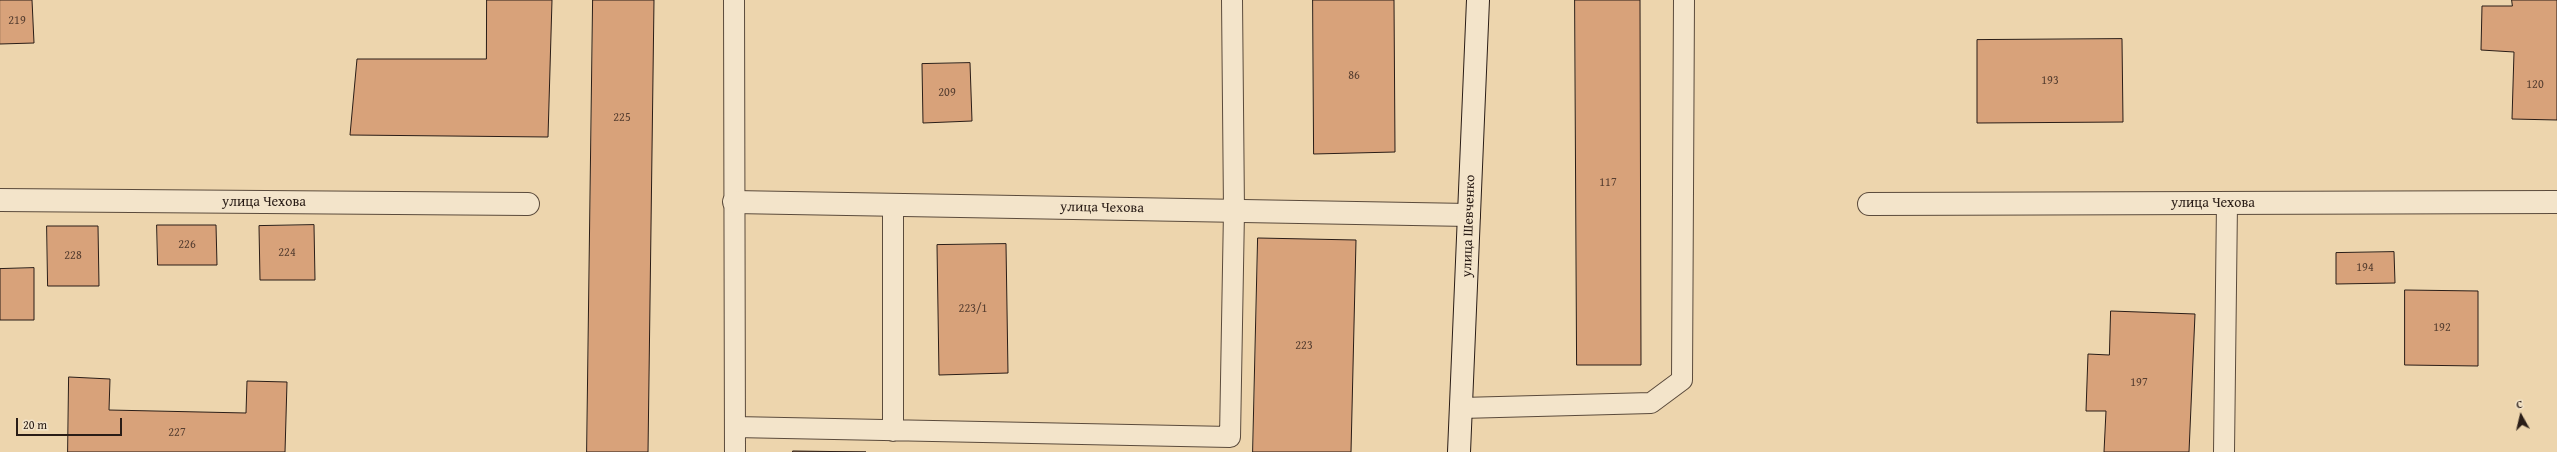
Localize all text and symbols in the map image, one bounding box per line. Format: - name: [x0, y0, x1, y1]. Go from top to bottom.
- house number: 219: [8, 14, 26, 28]
- house number: 86: [1348, 69, 1360, 83]
- house number: 193: [2041, 74, 2059, 88]
- house number: 120: [2526, 78, 2544, 92]
- house number: 209: [938, 86, 956, 100]
- house number: 225: [613, 111, 631, 125]
- street label: улица Шевченко: [1459, 174, 1479, 278]
- house number: 117: [1599, 176, 1617, 190]
- street label: улица Чехова: [222, 194, 306, 210]
- street label: улица Чехова: [2171, 195, 2255, 211]
- street label: улица Чехова: [1060, 199, 1144, 217]
- house number: 226: [178, 238, 196, 252]
- house number: 224: [278, 246, 296, 260]
- house number: 228: [64, 249, 82, 263]
- house number: 194: [2356, 261, 2374, 275]
- house number: 223/1: [959, 302, 987, 316]
- house number: 192: [2433, 321, 2451, 335]
- house number: 223: [1295, 339, 1313, 353]
- house number: 197: [2130, 376, 2148, 390]
- north arrow: [2501, 396, 2541, 436]
- text: С: [2515, 396, 2524, 412]
- scale bar: [18, 410, 124, 436]
- text: 20 m: [23, 416, 47, 433]
- house number: 227: [168, 426, 186, 440]

